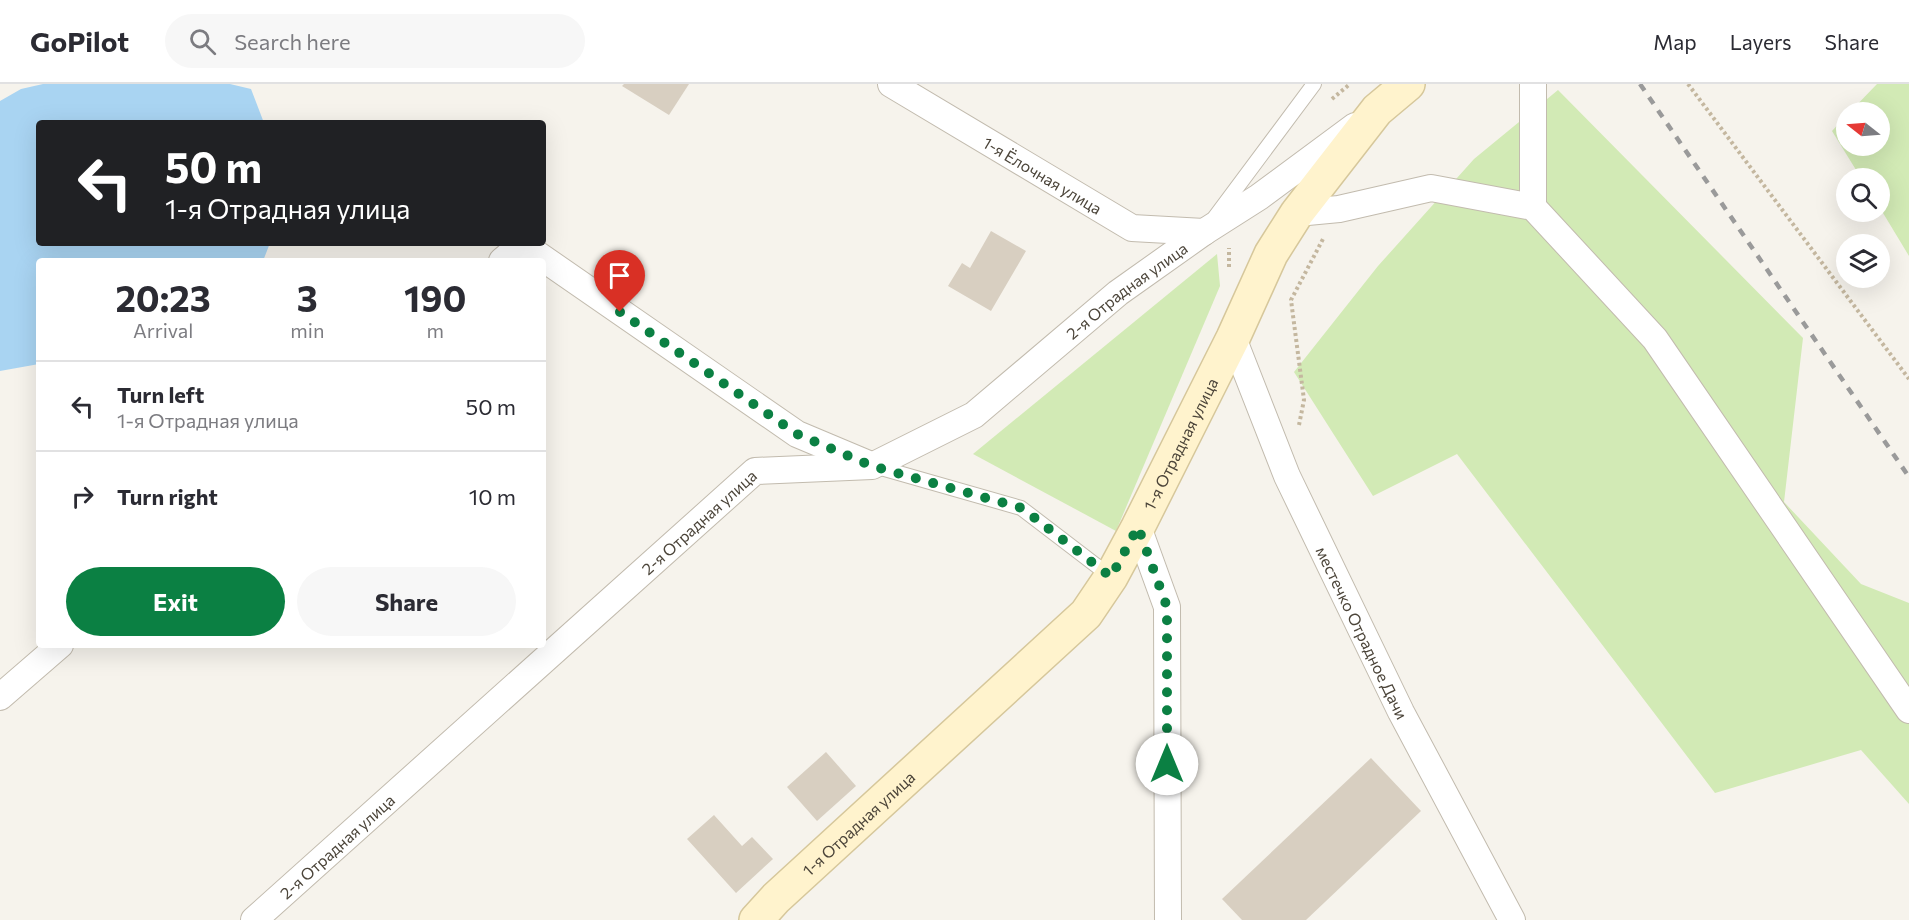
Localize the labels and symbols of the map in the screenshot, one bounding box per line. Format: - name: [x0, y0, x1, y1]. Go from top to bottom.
- north arrow: [1836, 102, 1890, 156]
- street label: 1-я Ёлочная улица: [980, 132, 1106, 217]
- street label: 2-я Отрадная улица: [1062, 238, 1190, 343]
- pin: [594, 250, 645, 312]
- street label: 1-я Отрадная улица: [1139, 374, 1221, 513]
- street label: 2-я Отрадная улица: [637, 465, 760, 578]
- street label: местечко Отрадное Дачи: [1313, 543, 1412, 722]
- position arrow: [1135, 732, 1199, 796]
- street label: 1-я Отрадная улица: [798, 767, 918, 879]
- street label: 2-я Отрадная улица: [275, 790, 398, 902]

